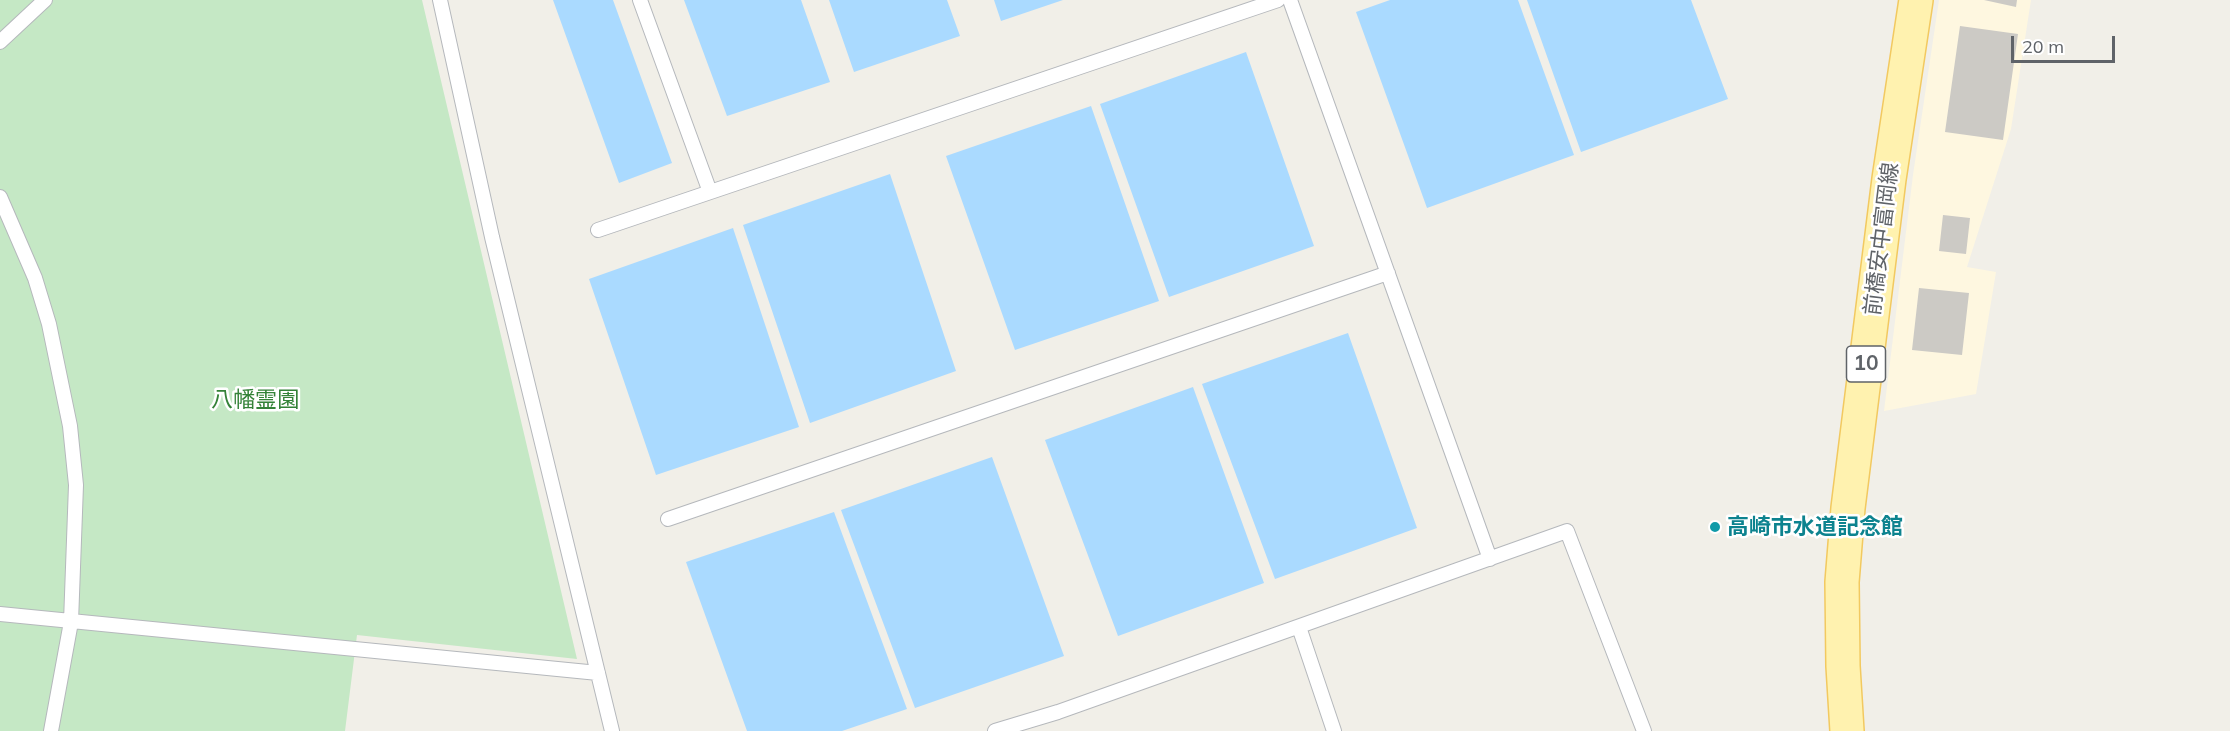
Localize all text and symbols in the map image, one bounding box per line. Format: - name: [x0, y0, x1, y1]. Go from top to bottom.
- scale bar: [2014, 24, 2118, 62]
- text: 20 m: [2022, 35, 2064, 58]
- street label: 前橋安中富岡線: [1860, 161, 1904, 317]
- road number: 10: [1846, 346, 1886, 382]
- park label: 八幡霊園: [211, 387, 299, 413]
- place label: 高崎市水道記念館: [1727, 514, 1903, 540]
- marker: 高崎市水道記念館: [1708, 520, 1722, 534]

